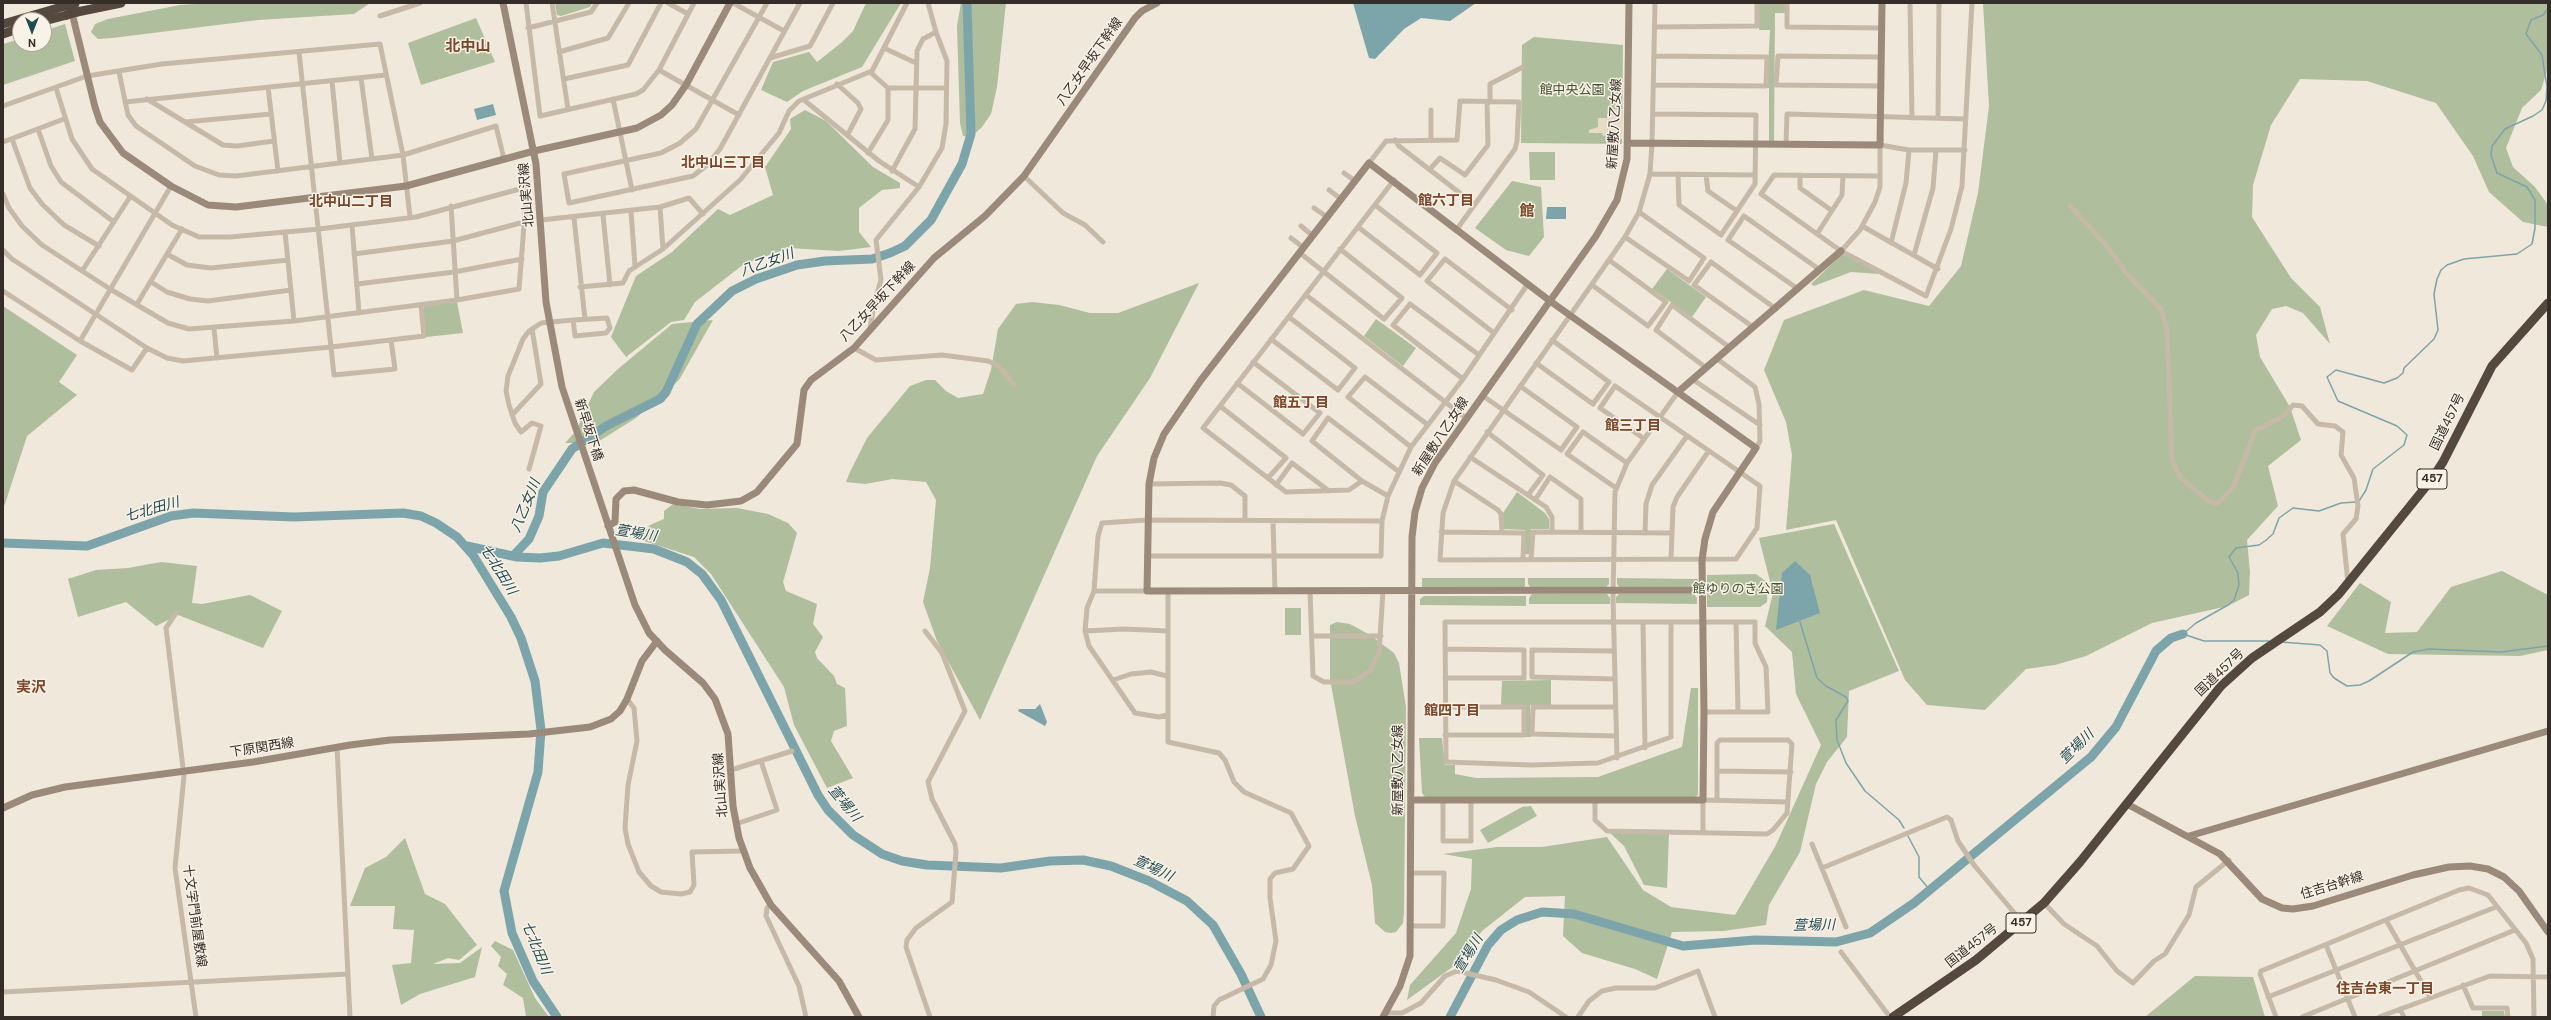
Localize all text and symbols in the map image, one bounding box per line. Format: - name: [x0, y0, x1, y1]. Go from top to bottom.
- north arrow: [12, 12, 52, 52]
- street label: 八乙女早坂下幹線: [1054, 15, 1126, 109]
- text: N: [28, 36, 36, 50]
- district label: 北中山: [446, 38, 490, 56]
- street label: 新屋敷八乙女線: [1605, 78, 1625, 170]
- park label: 館中央公園: [1540, 83, 1604, 99]
- district label: 北中山三丁目: [681, 155, 765, 171]
- street label: 北山実沢線: [516, 162, 538, 228]
- district label: 館六丁目: [1418, 193, 1474, 209]
- district label: 北中山二丁目: [309, 194, 393, 210]
- district label: 館: [1520, 203, 1534, 221]
- water label: 八乙女川: [738, 246, 796, 280]
- street label: 八乙女早坂下幹線: [837, 259, 919, 345]
- street label: 国道457号: [2428, 391, 2468, 453]
- district label: 館五丁目: [1273, 395, 1329, 411]
- street label: 新屋敷八乙女線: [1410, 395, 1472, 479]
- street label: 新早坂下橋: [571, 397, 605, 463]
- district label: 館三丁目: [1605, 418, 1661, 434]
- road number: 457: [2417, 469, 2447, 489]
- water label: 八乙女川: [508, 477, 544, 535]
- water label: 七北田川: [123, 494, 181, 526]
- water label: 萱場川: [614, 522, 658, 546]
- water label: 七北田川: [476, 542, 520, 598]
- park label: 館ゆりのき公園: [1693, 582, 1783, 598]
- street label: 国道457号: [2192, 646, 2248, 700]
- district label: 実沢: [16, 679, 46, 697]
- district label: 館四丁目: [1424, 703, 1480, 719]
- street label: 新屋敷八乙女線: [1391, 725, 1407, 815]
- water label: 萱場川: [2056, 726, 2098, 768]
- street label: 下原関西線: [229, 735, 295, 761]
- street label: 北山実沢線: [711, 752, 731, 818]
- water label: 萱場川: [824, 783, 864, 825]
- water label: 萱場川: [1130, 853, 1176, 885]
- street label: 十文字門前屋敷線: [179, 863, 209, 969]
- street label: 住吉台幹線: [2299, 869, 2365, 903]
- road number: 457: [2006, 913, 2036, 933]
- water label: 萱場川: [1793, 917, 1835, 935]
- water label: 七北田川: [518, 919, 554, 977]
- street label: 国道457号: [1943, 921, 2001, 971]
- water label: 萱場川: [1451, 932, 1487, 976]
- district label: 住吉台東一丁目: [2336, 981, 2434, 997]

